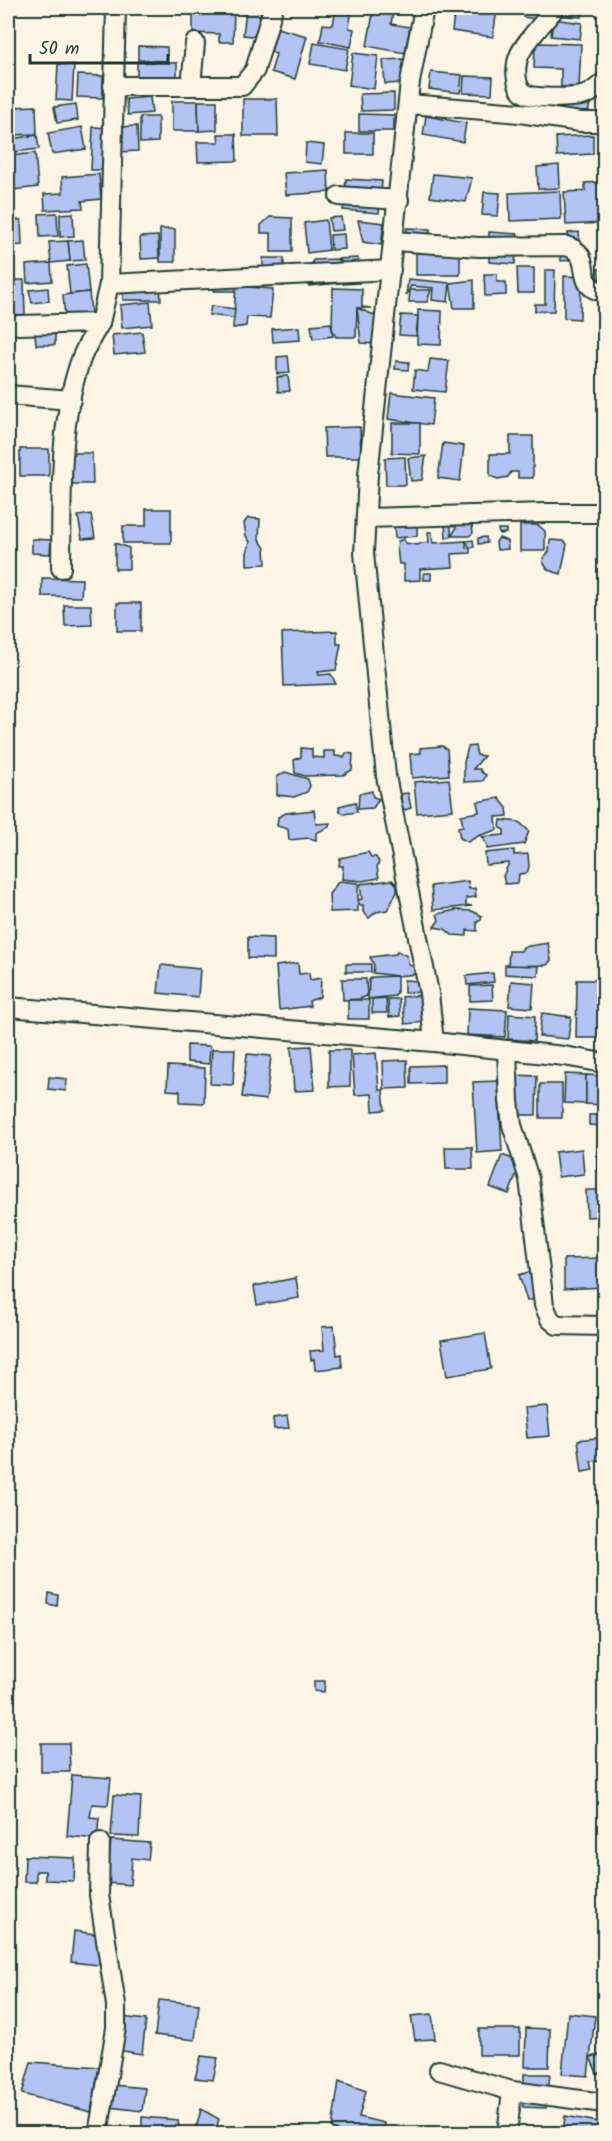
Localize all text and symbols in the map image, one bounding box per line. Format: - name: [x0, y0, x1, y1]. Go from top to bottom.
- scale bar: [30, 27, 168, 65]
- text: 50 m: [39, 35, 79, 64]

